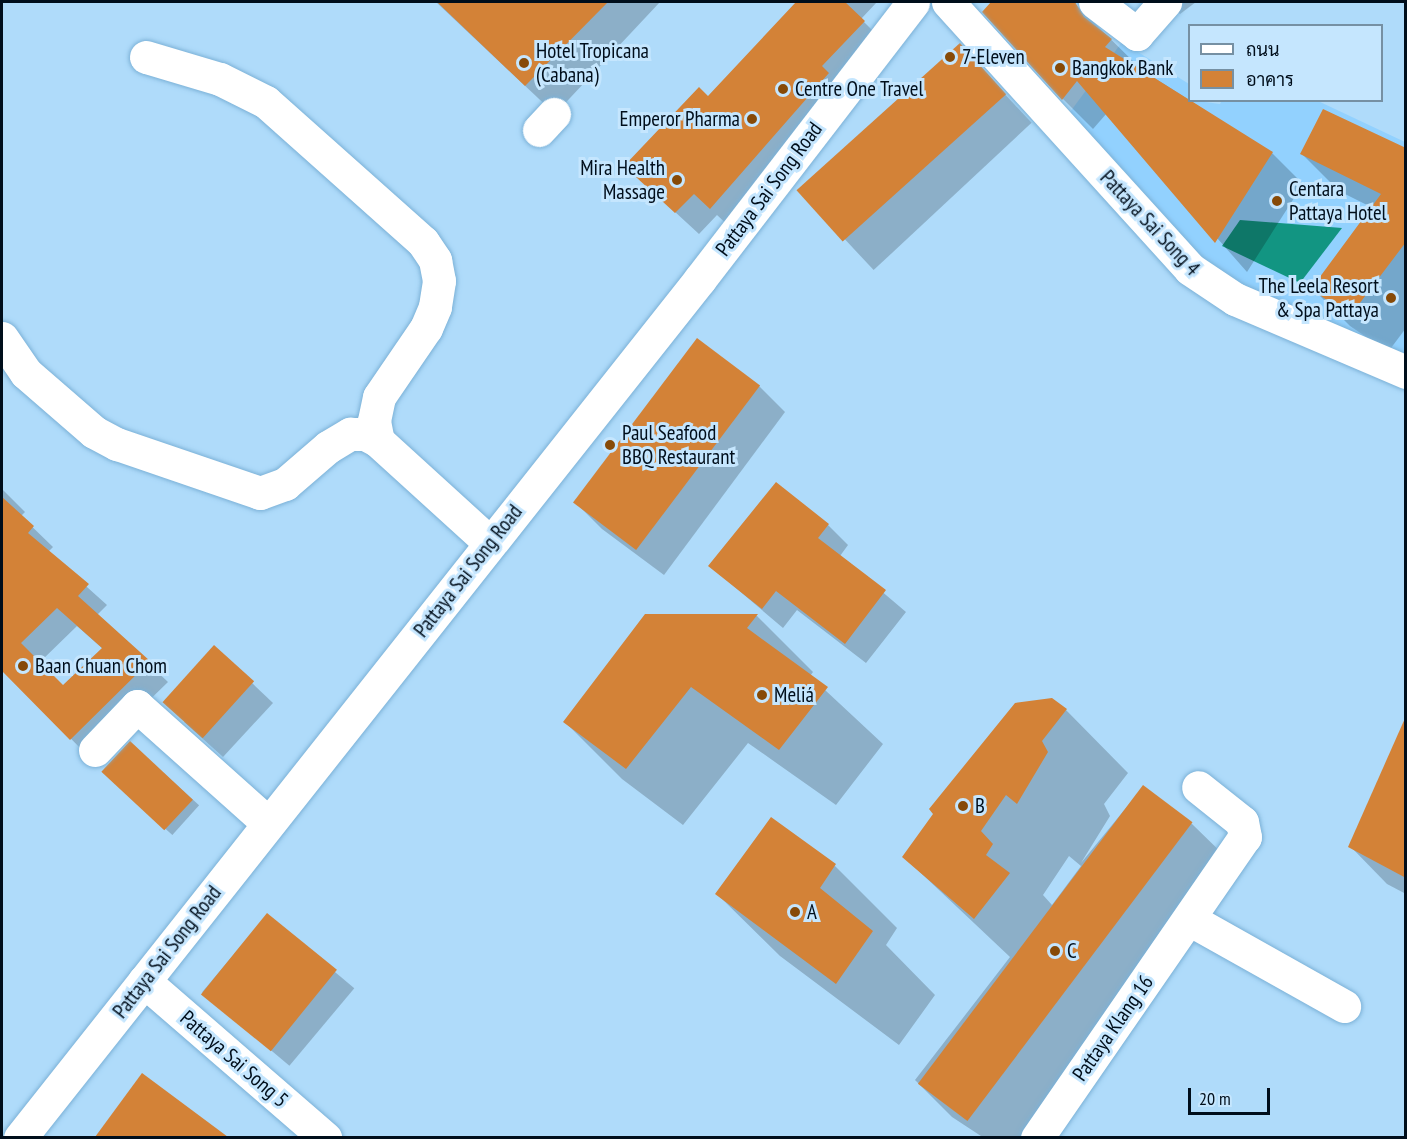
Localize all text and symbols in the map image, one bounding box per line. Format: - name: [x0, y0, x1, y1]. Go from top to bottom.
- legend: [1188, 24, 1383, 102]
- place label: Hotel Tropicana (Cabana): [536, 38, 650, 88]
- text: ถนน: [1246, 38, 1279, 61]
- place label: 7-Eleven: [962, 44, 1025, 70]
- marker: 7-Eleven: [943, 50, 957, 64]
- place label: Bangkok Bank: [1072, 55, 1174, 81]
- marker: Hotel Tropicana (Cabana): [517, 56, 531, 70]
- marker: Bangkok Bank: [1053, 61, 1067, 75]
- text: อาคาร: [1246, 68, 1294, 91]
- place label: Centre One Travel: [795, 76, 924, 102]
- marker: Centre One Travel: [776, 82, 790, 96]
- place label: Emperor Pharma: [620, 106, 740, 132]
- marker: Emperor Pharma: [745, 112, 759, 126]
- street label: Pattaya Sai Song Road: [710, 117, 828, 261]
- place label: Mira Health Massage: [580, 155, 665, 205]
- street label: Pattaya Sai Song 4: [1095, 165, 1205, 281]
- marker: Mira Health Massage: [670, 173, 684, 187]
- place label: Centara Pattaya Hotel: [1289, 176, 1387, 226]
- marker: Centara Pattaya Hotel: [1270, 194, 1284, 208]
- place label: The Leela Resort & Spa Pattaya: [1258, 273, 1379, 323]
- marker: The Leela Resort & Spa Pattaya: [1384, 291, 1398, 305]
- place label: Paul Seafood BBQ Restaurant: [622, 420, 735, 470]
- marker: Paul Seafood BBQ Restaurant: [603, 438, 617, 452]
- street label: Pattaya Sai Song Road: [409, 500, 527, 642]
- place label: Baan Chuan Chom: [35, 653, 167, 679]
- marker: Baan Chuan Chom: [16, 659, 30, 673]
- place label: Meliá: [774, 682, 814, 708]
- marker: Meliá: [755, 688, 769, 702]
- place label: B: [975, 793, 985, 819]
- marker: B: [956, 799, 970, 813]
- street label: Pattaya Sai Song Road: [108, 881, 226, 1023]
- place label: A: [807, 899, 817, 925]
- marker: A: [788, 905, 802, 919]
- place label: C: [1067, 938, 1077, 964]
- marker: C: [1048, 944, 1062, 958]
- street label: Pattaya Klang 16: [1067, 970, 1159, 1086]
- street label: Pattaya Sai Song 5: [175, 1005, 293, 1113]
- scale bar: [1191, 1076, 1274, 1114]
- text: 20 m: [1199, 1087, 1231, 1110]

